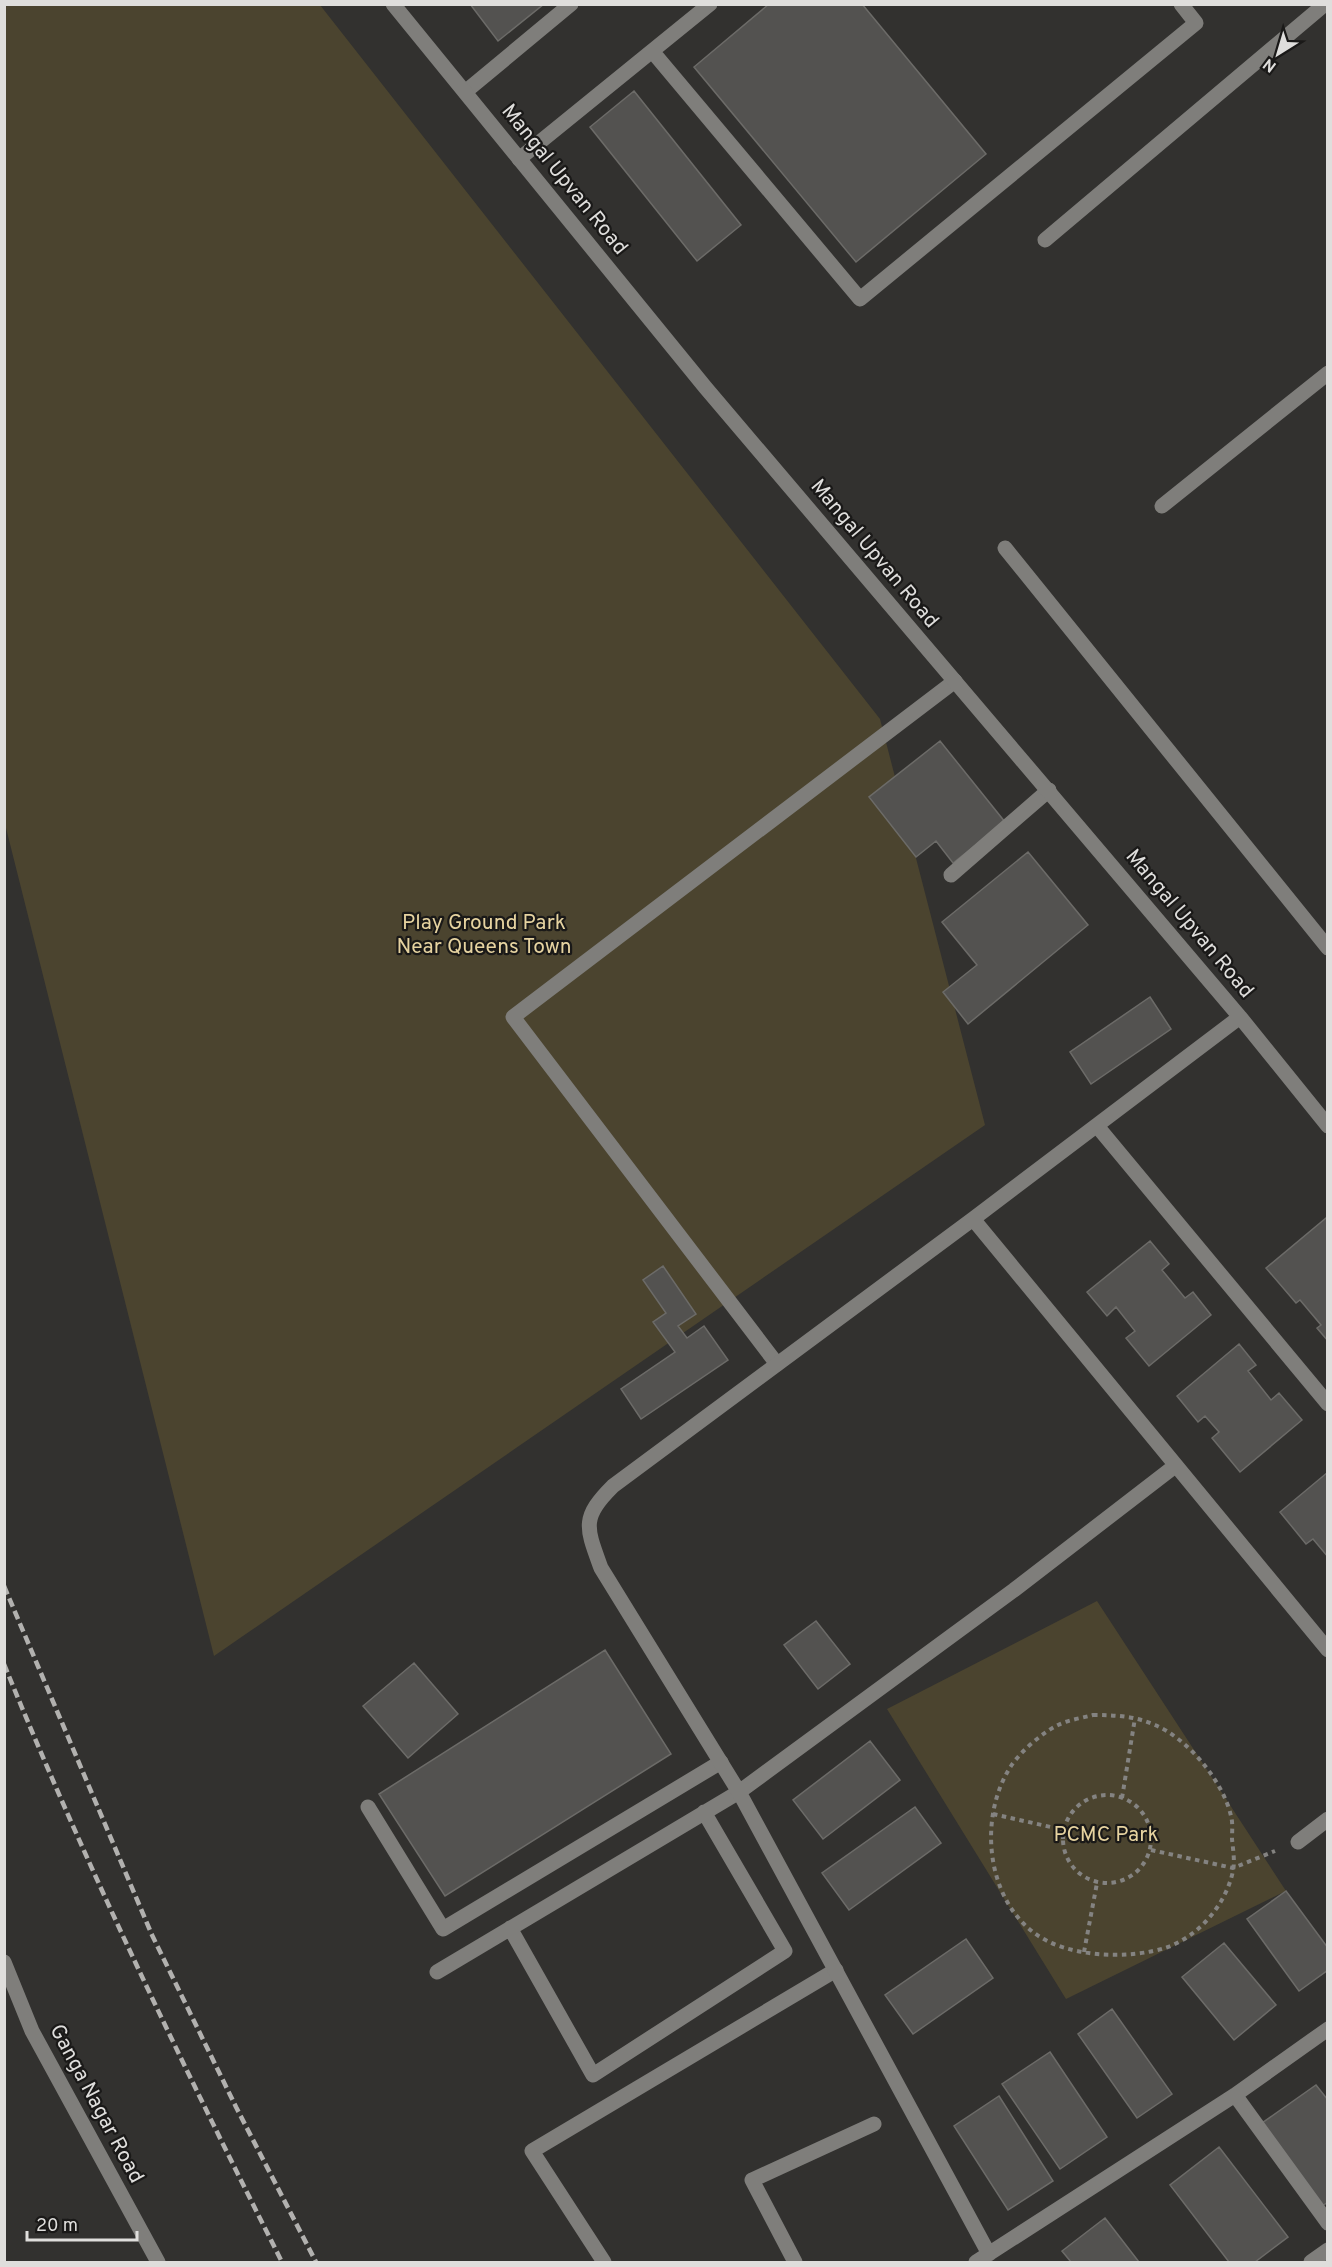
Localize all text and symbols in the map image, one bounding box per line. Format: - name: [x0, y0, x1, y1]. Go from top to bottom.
- north arrow: [1248, 24, 1308, 84]
- text: N: [1260, 53, 1281, 76]
- street label: Mangal Upvan Road: [495, 99, 633, 261]
- street label: Mangal Upvan Road: [804, 474, 944, 634]
- street label: Mangal Upvan Road: [1119, 844, 1259, 1004]
- park label: Play Ground Park Near Queens Town: [396, 910, 572, 961]
- park label: PCMC Park: [1053, 1822, 1159, 1849]
- street label: Ganga Nagar Road: [43, 2020, 149, 2188]
- scale bar: [27, 2204, 136, 2242]
- text: 20 m: [36, 2215, 78, 2238]

